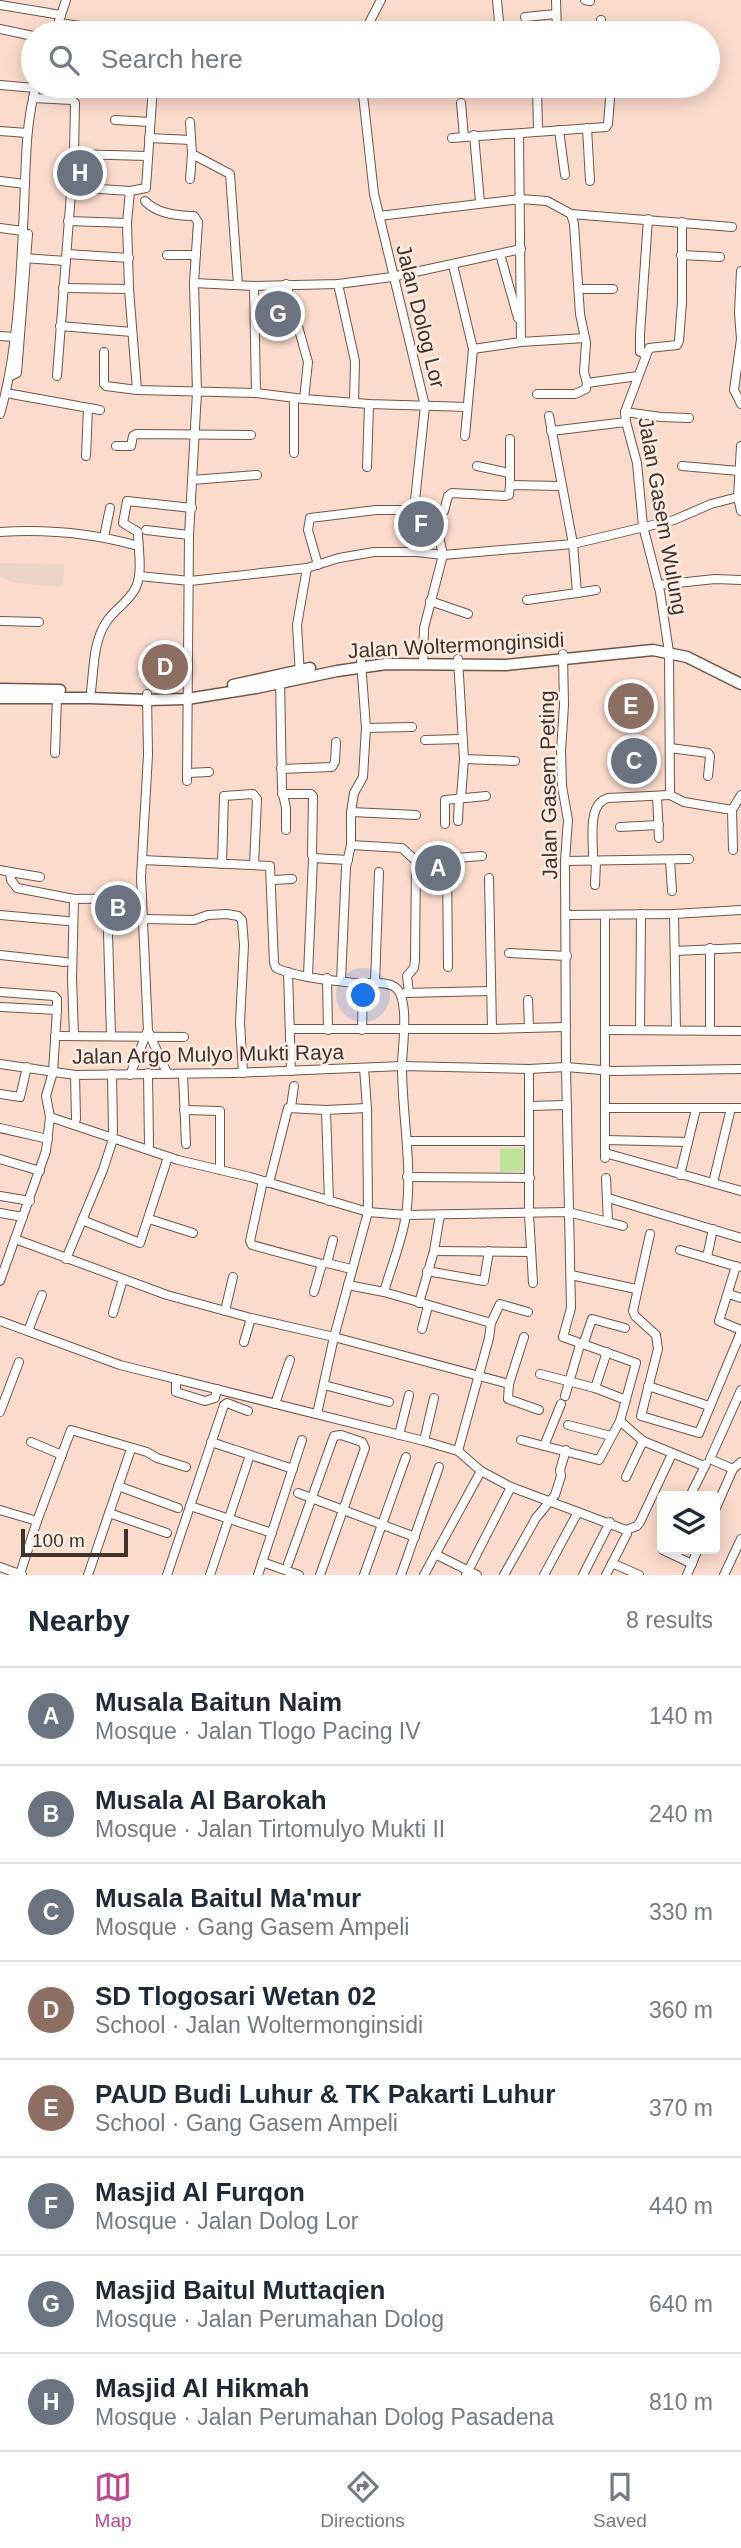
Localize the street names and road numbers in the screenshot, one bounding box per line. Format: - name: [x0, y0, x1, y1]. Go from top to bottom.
- street label: Jalan Dolog Lor: [392, 242, 450, 390]
- street label: Jalan Gasem Wulung: [634, 415, 692, 617]
- street label: Jalan Woltermonginsidi: [347, 628, 565, 662]
- street label: Jalan Gasem Peting: [535, 690, 561, 880]
- street label: Jalan Argo Mulyo Mukti Raya: [72, 1040, 344, 1068]

